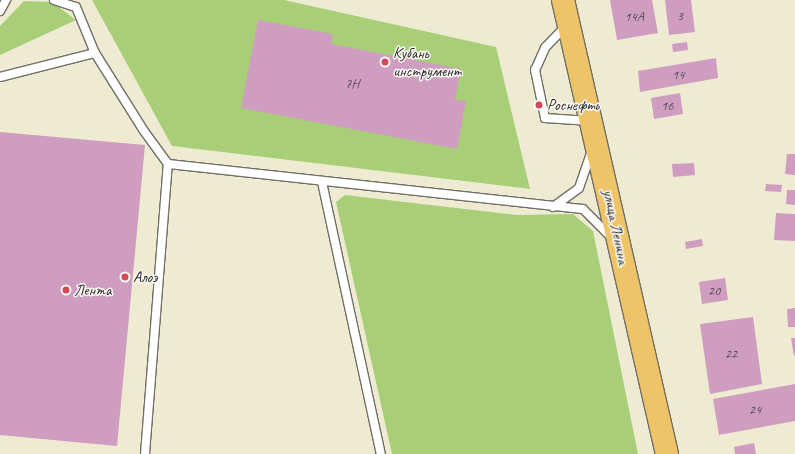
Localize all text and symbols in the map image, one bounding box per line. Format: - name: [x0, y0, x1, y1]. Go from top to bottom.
- house number: 3: [677, 8, 683, 24]
- house number: 14А: [624, 9, 644, 25]
- place label: Кубань инструмент: [393, 43, 461, 81]
- marker: Кубань инструмент: [380, 57, 390, 67]
- house number: 14: [672, 67, 684, 83]
- house number: 7Н: [345, 76, 359, 92]
- place label: Роснефть: [547, 95, 599, 115]
- house number: 16: [661, 98, 673, 114]
- marker: Роснефть: [534, 100, 544, 110]
- street label: улица Ленина: [599, 188, 633, 266]
- place label: Алоэ: [133, 267, 157, 287]
- marker: Алоэ: [120, 272, 130, 282]
- place label: Лента: [74, 280, 111, 300]
- house number: 20: [708, 283, 720, 299]
- marker: Лента: [61, 285, 71, 295]
- house number: 22: [725, 346, 737, 362]
- house number: 24: [749, 402, 761, 418]

